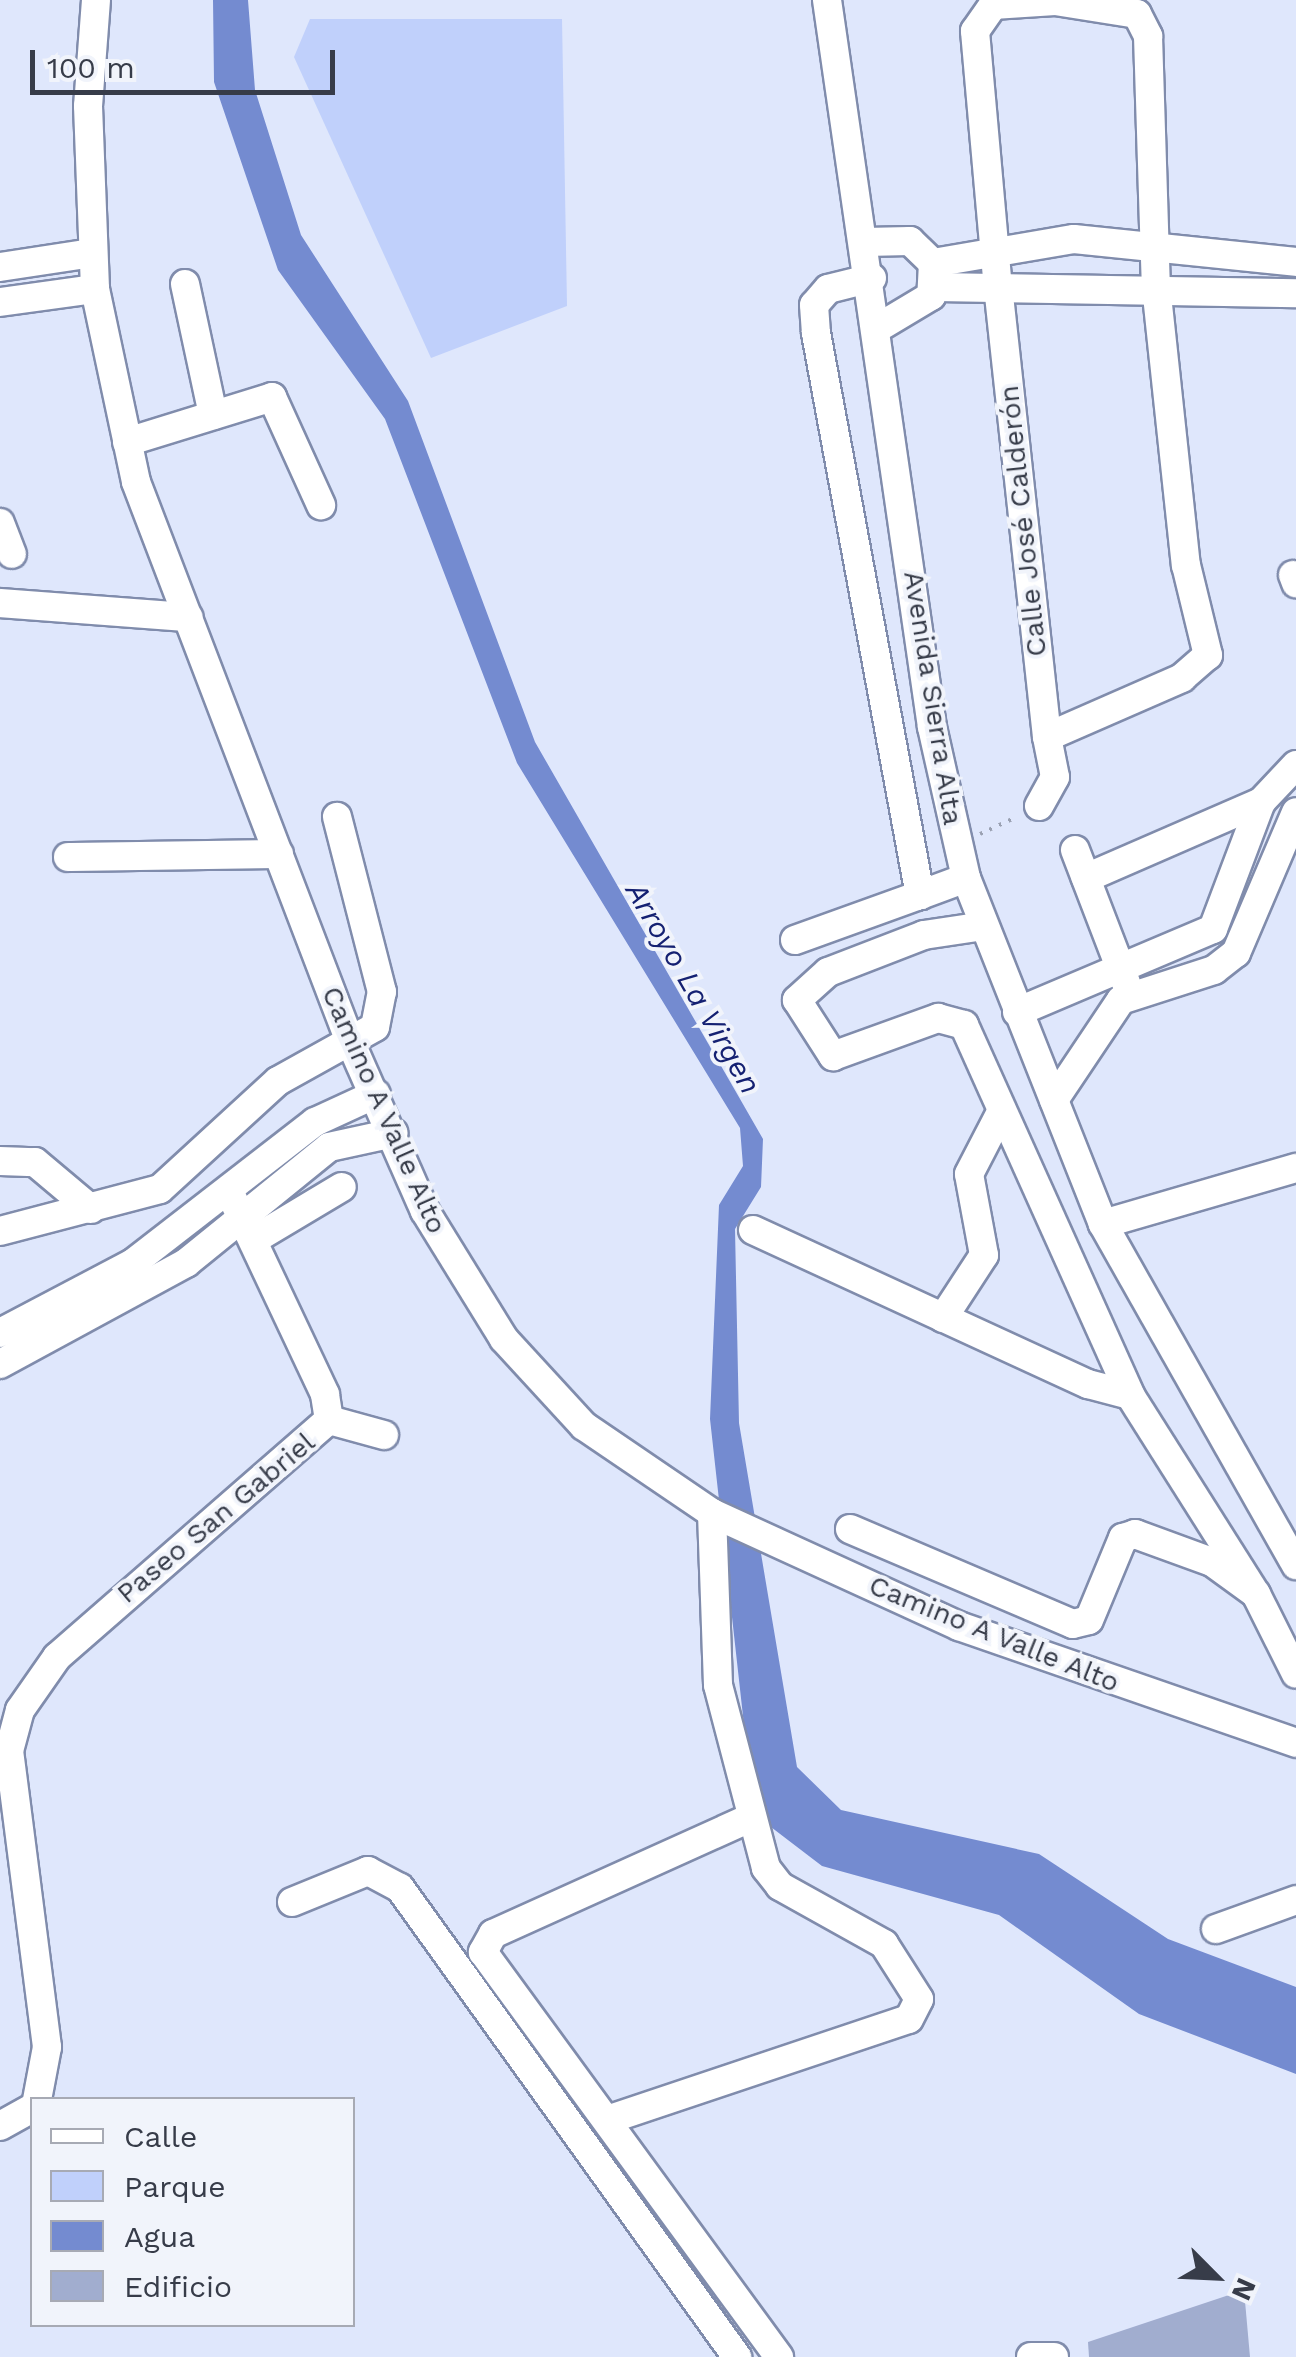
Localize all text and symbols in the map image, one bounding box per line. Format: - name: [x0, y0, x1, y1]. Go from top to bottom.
- scale bar: [35, 30, 340, 92]
- text: 100 m: [47, 50, 135, 85]
- street label: Calle José Calderón: [992, 383, 1054, 659]
- street label: Avenida Sierra Alta: [896, 567, 970, 829]
- water label: Arroyo La Virgen: [618, 875, 768, 1101]
- street label: Camino A Valle Alto: [314, 979, 454, 1241]
- street label: Paseo San Gabriel: [110, 1425, 322, 1611]
- street label: Camino A Valle Alto: [862, 1568, 1126, 1700]
- legend: [30, 2097, 355, 2327]
- text: Calle: [124, 2119, 197, 2154]
- text: Parque: [124, 2169, 226, 2204]
- text: Agua: [124, 2219, 195, 2254]
- north arrow: [1166, 2227, 1266, 2327]
- text: Edificio: [124, 2269, 232, 2304]
- text: N: [1225, 2273, 1263, 2306]

